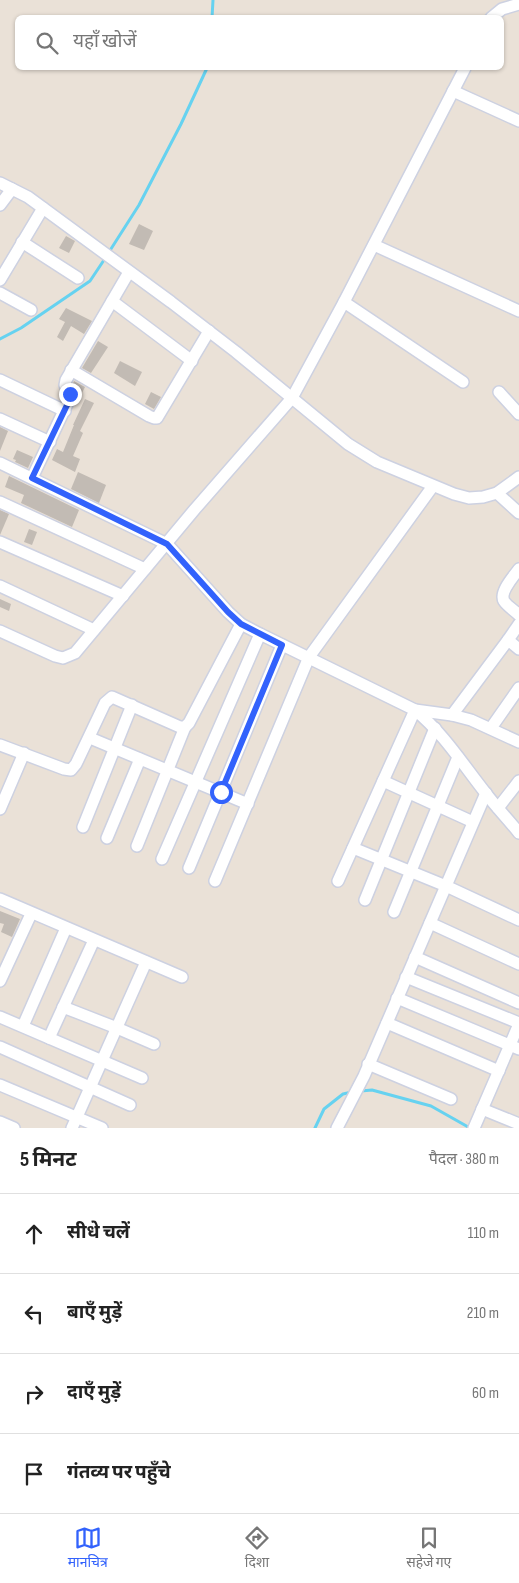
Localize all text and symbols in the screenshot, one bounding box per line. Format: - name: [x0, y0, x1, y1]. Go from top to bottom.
- search box: [15, 15, 504, 70]
- icon: search: [33, 29, 61, 57]
- text: यहाँ खोजें: [73, 30, 137, 53]
- route end: [59, 383, 82, 406]
- route start: [210, 781, 233, 804]
- text: 5 मिनट: [20, 1147, 77, 1172]
- text: पैदल · 380 m: [429, 1150, 499, 1169]
- icon: ahead: [20, 1220, 48, 1248]
- text: सीधे चलें: [67, 1221, 130, 1244]
- text: 110 m: [468, 1224, 499, 1243]
- icon: left: [20, 1300, 48, 1328]
- text: बाएँ मुड़ें: [67, 1301, 122, 1324]
- text: 210 m: [467, 1304, 499, 1323]
- icon: right: [20, 1380, 48, 1408]
- text: दाएँ मुड़ें: [67, 1381, 121, 1404]
- text: 60 m: [472, 1384, 499, 1403]
- icon: arrive: [20, 1460, 48, 1488]
- text: गंतव्य पर पहुँचे: [67, 1461, 171, 1484]
- tab: मानचित्र: [68, 1524, 108, 1573]
- tab: दिशा: [243, 1524, 271, 1573]
- tab: सहेजे गए: [406, 1524, 451, 1573]

